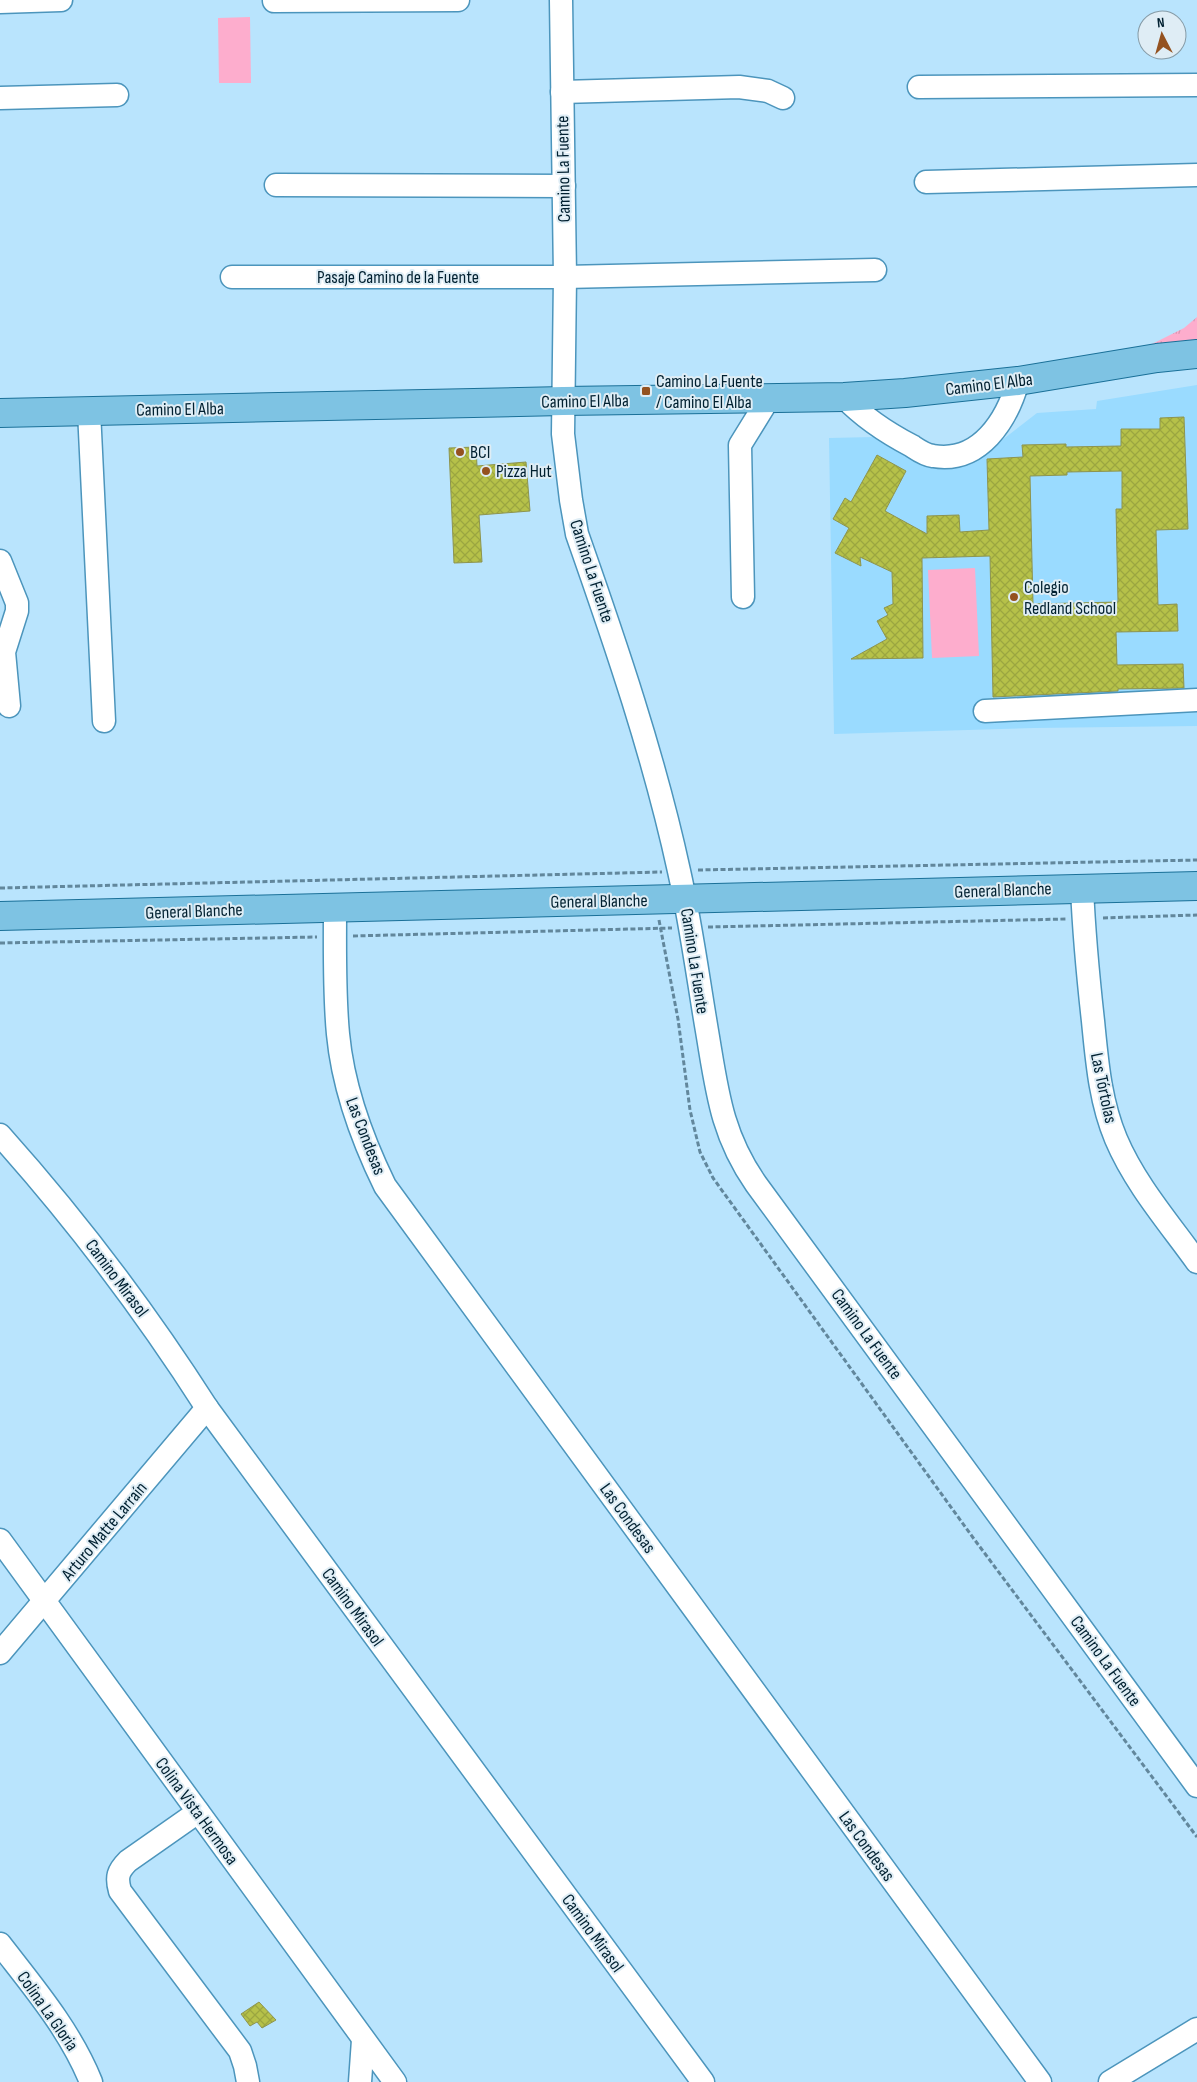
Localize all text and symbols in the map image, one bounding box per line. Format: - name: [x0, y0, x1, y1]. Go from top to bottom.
- north arrow: [1137, 10, 1187, 60]
- text: N: [1156, 14, 1165, 31]
- street label: Camino La Fuente: [552, 115, 575, 223]
- street label: Pasaje Camino de la Fuente: [317, 267, 479, 288]
- street label: Camino El Alba: [944, 369, 1034, 400]
- place label: Camino La Fuente / Camino El Alba: [656, 371, 763, 413]
- marker: Camino La Fuente / Camino El Alba: [640, 385, 652, 397]
- street label: Camino El Alba: [541, 390, 629, 413]
- street label: Camino El Alba: [136, 398, 224, 421]
- place label: BCI: [470, 442, 490, 463]
- marker: BCI: [454, 446, 466, 458]
- place label: Pizza Hut: [496, 461, 552, 482]
- marker: Pizza Hut: [480, 465, 492, 477]
- street label: Camino La Fuente: [565, 517, 618, 625]
- place label: Colegio Redland School: [1024, 577, 1116, 619]
- marker: Colegio Redland School: [1008, 591, 1020, 603]
- street label: General Blanche: [954, 878, 1052, 903]
- street label: General Blanche: [550, 890, 648, 913]
- street label: General Blanche: [145, 899, 243, 924]
- street label: Camino La Fuente: [676, 907, 713, 1015]
- street label: Las Tórtolas: [1086, 1051, 1121, 1125]
- street label: Las Condesas: [341, 1095, 390, 1178]
- street label: Camino Mirasol: [81, 1235, 152, 1321]
- street label: Camino La Fuente: [827, 1285, 906, 1384]
- street label: Arturo Matte Larraín: [57, 1478, 152, 1585]
- street label: Las Condesas: [595, 1479, 660, 1557]
- street label: Camino Mirasol: [317, 1564, 388, 1650]
- street label: Camino La Fuente: [1066, 1612, 1145, 1711]
- street label: Colina Vista Hermosa: [151, 1754, 243, 1869]
- street label: Las Condesas: [834, 1807, 899, 1885]
- street label: Camino Mirasol: [557, 1890, 628, 1976]
- street label: Colina La Gloria: [13, 1967, 83, 2055]

